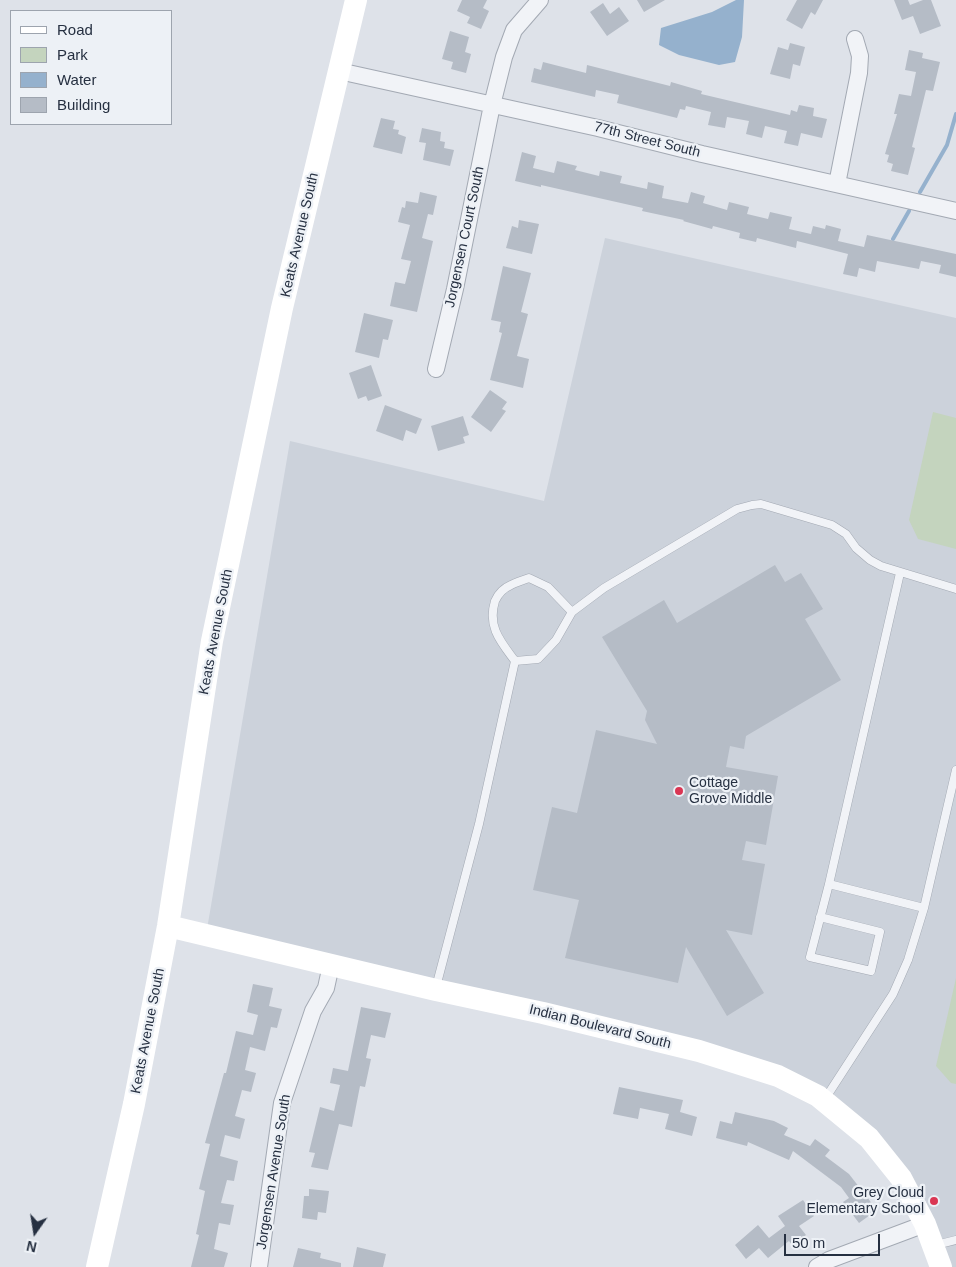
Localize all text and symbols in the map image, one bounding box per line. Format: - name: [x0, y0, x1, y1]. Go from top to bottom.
- legend: [10, 10, 172, 125]
- text: Road: [57, 21, 93, 38]
- text: Park: [57, 46, 88, 63]
- text: Water: [57, 71, 96, 88]
- text: Building: [57, 96, 110, 113]
- street label: 77th Street South: [592, 119, 702, 161]
- street label: Jorgensen Court South: [442, 165, 488, 309]
- street label: Keats Avenue South: [277, 171, 323, 299]
- street label: Keats Avenue South: [196, 568, 236, 696]
- place label: Cottage Grove Middle: [689, 775, 772, 808]
- marker: Cottage Grove Middle: [673, 785, 685, 797]
- street label: Keats Avenue South: [128, 967, 168, 1095]
- street label: Indian Boulevard South: [527, 1001, 673, 1053]
- street label: Jorgensen Avenue South: [253, 1093, 295, 1251]
- place label: Grey Cloud Elementary School: [806, 1185, 924, 1218]
- marker: Grey Cloud Elementary School: [928, 1195, 940, 1207]
- north arrow: [10, 1207, 60, 1257]
- scale bar: [786, 1224, 882, 1256]
- text: 50 m: [792, 1234, 825, 1251]
- text: N: [25, 1238, 38, 1256]

